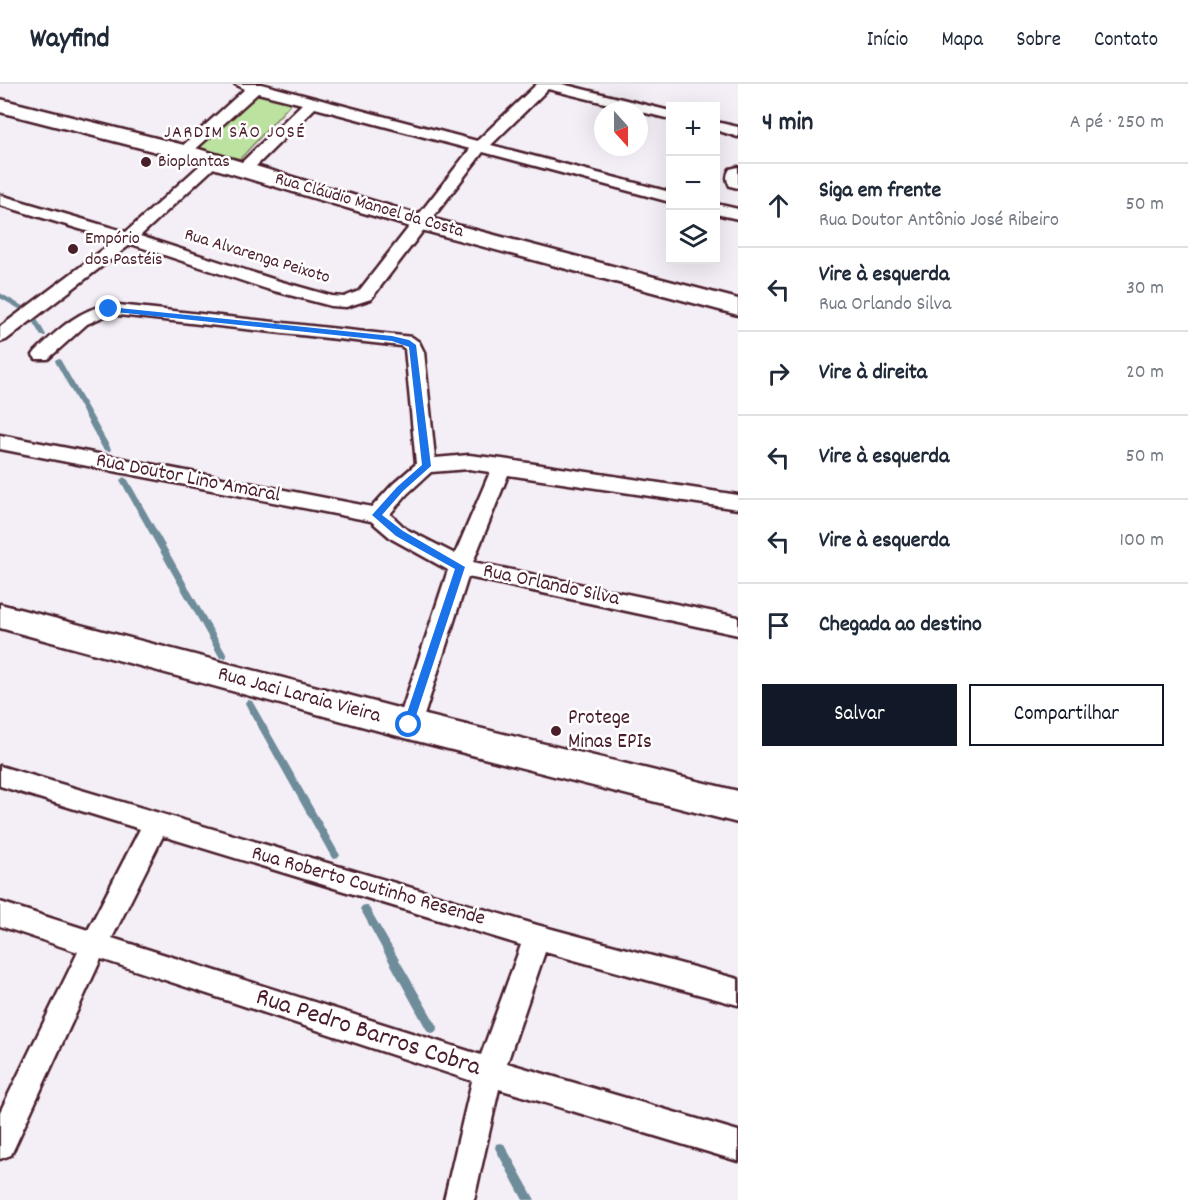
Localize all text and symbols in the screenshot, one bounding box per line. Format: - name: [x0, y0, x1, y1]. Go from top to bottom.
- text: Wayfind: [30, 21, 110, 61]
- text: Início: [867, 26, 908, 56]
- text: Mapa: [941, 26, 983, 56]
- text: Sobre: [1016, 26, 1061, 56]
- text: Contato: [1094, 26, 1158, 56]
- north arrow: [594, 102, 648, 156]
- map controls: [666, 102, 720, 264]
- button: +: [666, 102, 720, 156]
- text: 4 min: [762, 105, 813, 142]
- text: A pé · 250 m: [1070, 109, 1164, 137]
- district label: JARDIM SÃO JOSÉ: [164, 121, 306, 146]
- place label: Bioplantas: [158, 150, 230, 175]
- marker: Bioplantas: [139, 155, 153, 169]
- button: −: [666, 156, 720, 210]
- street label: Rua Cláudio Manoel da Costa: [272, 167, 467, 245]
- text: Siga em frente: [819, 176, 941, 207]
- icon: ahead: [762, 189, 795, 222]
- text: 50 m: [1126, 191, 1164, 219]
- text: Rua Doutor Antônio José Ribeiro: [819, 207, 1059, 235]
- button: layers: [666, 210, 720, 264]
- street label: Rua Alvarenga Peixoto: [181, 223, 333, 291]
- place label: Empório dos Pastéis: [85, 227, 163, 273]
- marker: Empório dos Pastéis: [66, 242, 80, 256]
- text: Vire à esquerda: [819, 260, 949, 291]
- icon: left: [762, 273, 795, 306]
- text: 30 m: [1126, 275, 1164, 303]
- text: Rua Orlando Silva: [819, 291, 951, 319]
- route end: [95, 295, 121, 321]
- icon: right: [762, 357, 795, 390]
- text: Vire à direita: [819, 358, 927, 389]
- text: 20 m: [1126, 359, 1164, 387]
- icon: left: [762, 441, 795, 474]
- text: Vire à esquerda: [819, 442, 949, 473]
- text: 50 m: [1126, 443, 1164, 471]
- street label: Rua Doutor Lino Amaral: [93, 446, 283, 512]
- icon: left: [762, 525, 795, 558]
- text: Vire à esquerda: [819, 526, 949, 557]
- text: 100 m: [1120, 527, 1164, 555]
- street label: Rua Orlando Silva: [480, 557, 623, 615]
- icon: arrive: [762, 609, 795, 642]
- text: Chegada ao destino: [819, 610, 982, 641]
- street label: Rua Jaci Laraia Vieira: [214, 660, 385, 732]
- button: Salvar: [762, 684, 957, 746]
- button: Compartilhar: [969, 684, 1164, 746]
- place label: Protege Minas EPIs: [568, 704, 652, 758]
- route start: [395, 711, 421, 737]
- marker: Protege Minas EPIs: [549, 724, 563, 738]
- street label: Rua Roberto Coutinho Resende: [248, 839, 488, 935]
- street label: Rua Pedro Barros Cobra: [251, 979, 486, 1087]

